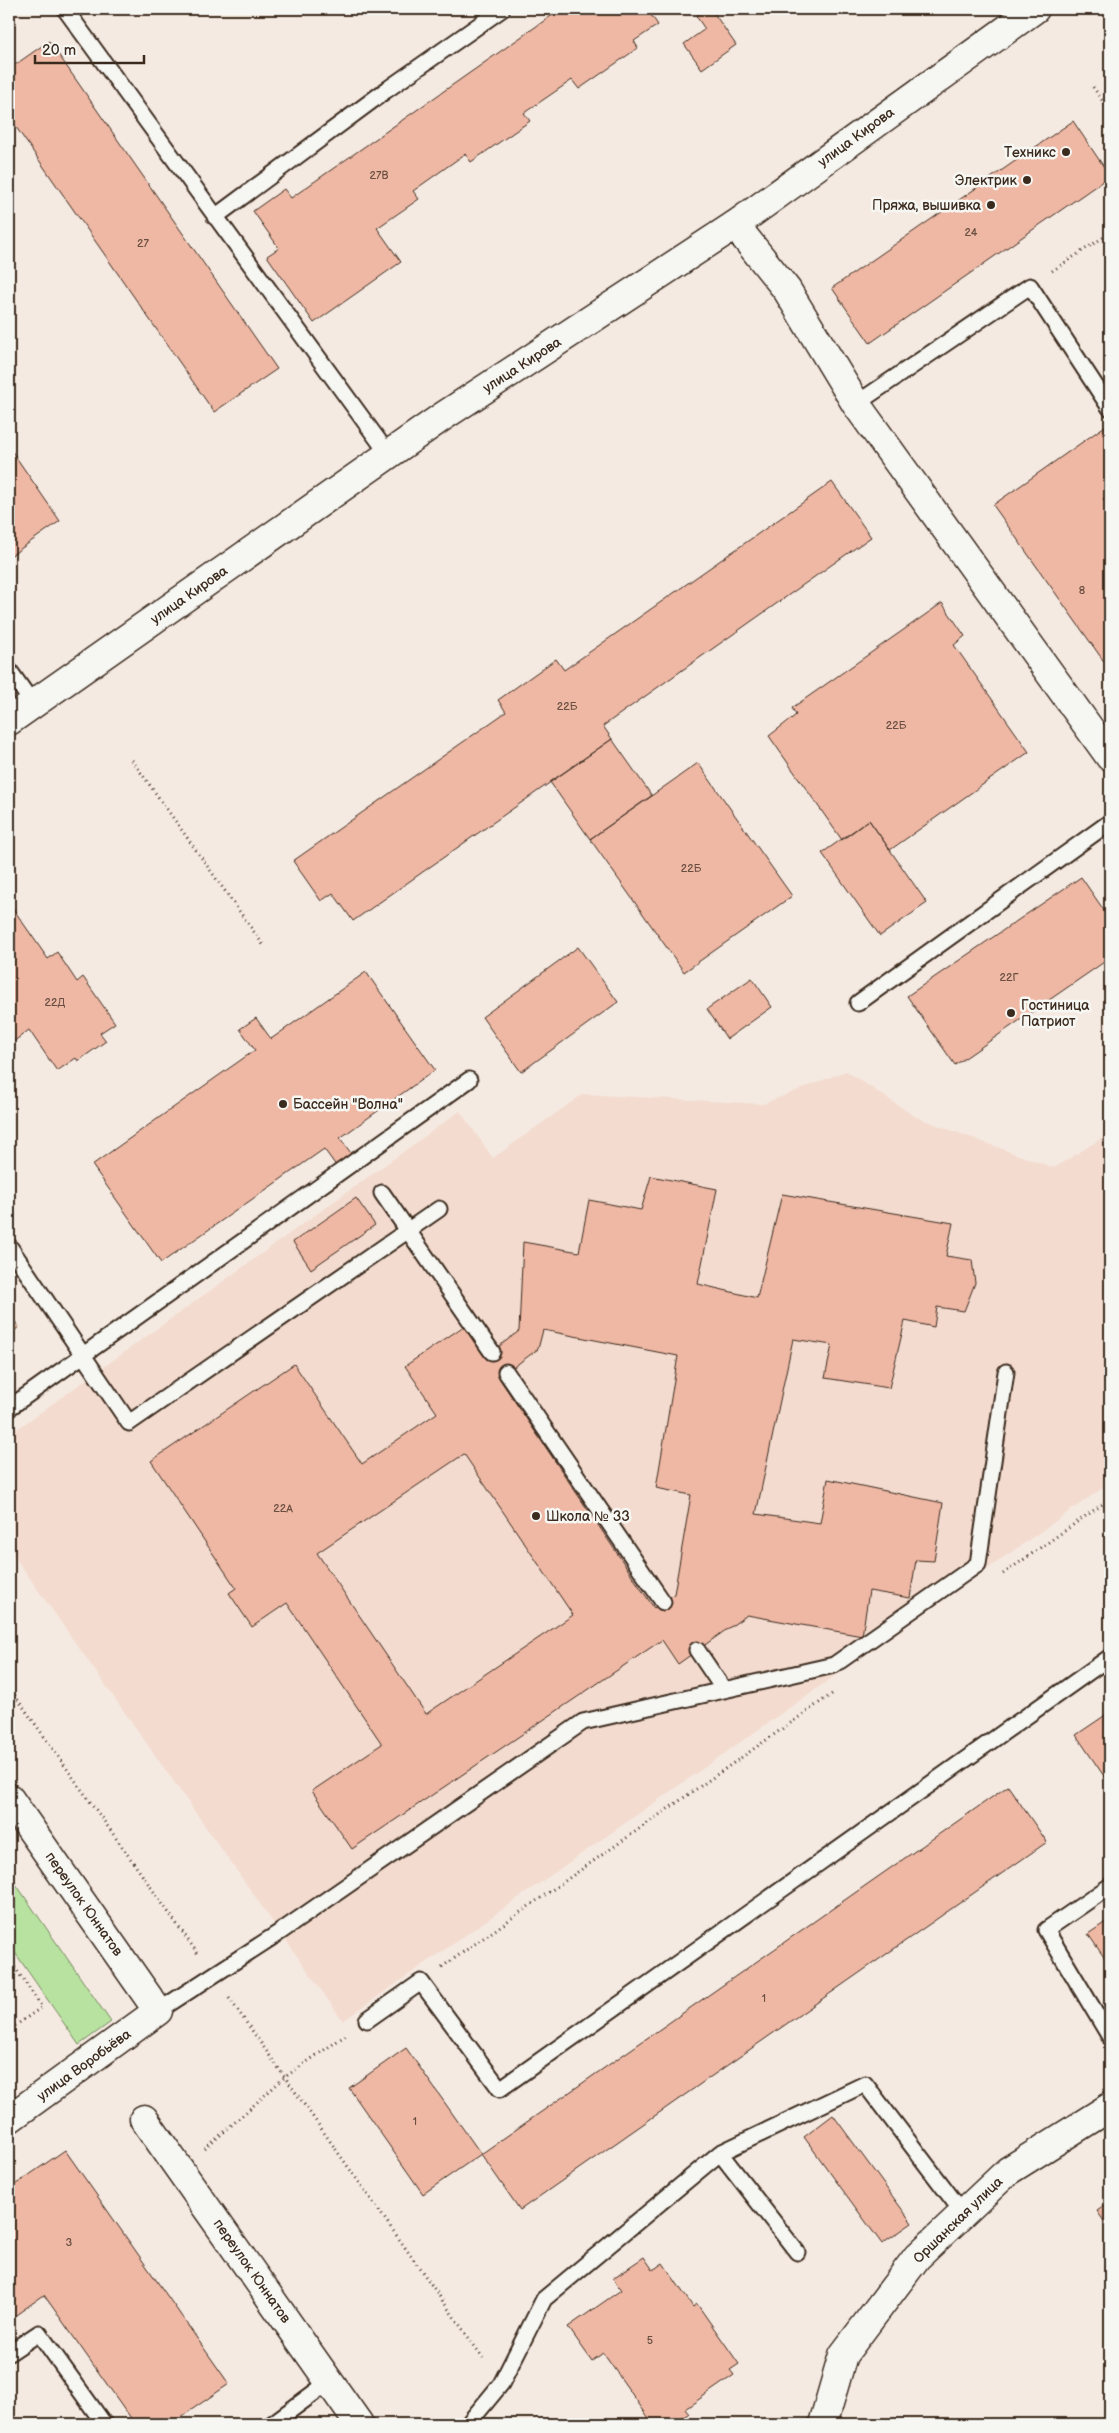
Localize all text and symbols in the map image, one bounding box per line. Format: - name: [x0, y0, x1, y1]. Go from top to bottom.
- scale bar: [35, 32, 144, 64]
- text: 20 m: [42, 41, 76, 60]
- street label: улица Кирова: [815, 103, 898, 170]
- place label: Техникс: [1004, 144, 1056, 161]
- marker: Техникс: [1060, 146, 1072, 158]
- house number: 27В: [370, 169, 388, 182]
- place label: Электрик: [955, 172, 1018, 189]
- marker: Электрик: [1021, 174, 1033, 186]
- place label: Пряжа, вышивка: [872, 197, 982, 214]
- marker: Пряжа, вышивка: [985, 199, 997, 211]
- house number: 24: [964, 226, 978, 239]
- house number: 27: [137, 237, 150, 250]
- street label: улица Кирова: [480, 333, 565, 397]
- street label: улица Кирова: [147, 562, 231, 628]
- house number: 8: [1079, 584, 1085, 597]
- house number: 22Б: [557, 700, 578, 713]
- house number: 22Б: [886, 719, 907, 732]
- house number: 22Б: [681, 862, 702, 875]
- house number: 22Г: [999, 971, 1019, 984]
- house number: 22Д: [45, 996, 66, 1009]
- place label: Гостиница Патриот: [1021, 997, 1090, 1030]
- marker: Гостиница Патриот: [1005, 1007, 1017, 1019]
- place label: Бассейн "Волна": [293, 1096, 403, 1113]
- marker: Бассейн "Волна": [277, 1098, 289, 1110]
- house number: 22А: [273, 1502, 293, 1515]
- place label: Школа № 33: [546, 1508, 630, 1525]
- marker: Школа № 33: [530, 1510, 542, 1522]
- street label: переулок Юннатов: [42, 1849, 127, 1960]
- house number: 1: [762, 1992, 766, 2005]
- street label: улица Воробьёва: [34, 2025, 135, 2105]
- house number: 1: [413, 2115, 417, 2128]
- street label: Оршанская улица: [910, 2173, 1007, 2267]
- street label: переулок Юннатов: [210, 2216, 295, 2327]
- house number: 3: [66, 2236, 73, 2249]
- house number: 5: [647, 2334, 653, 2347]

